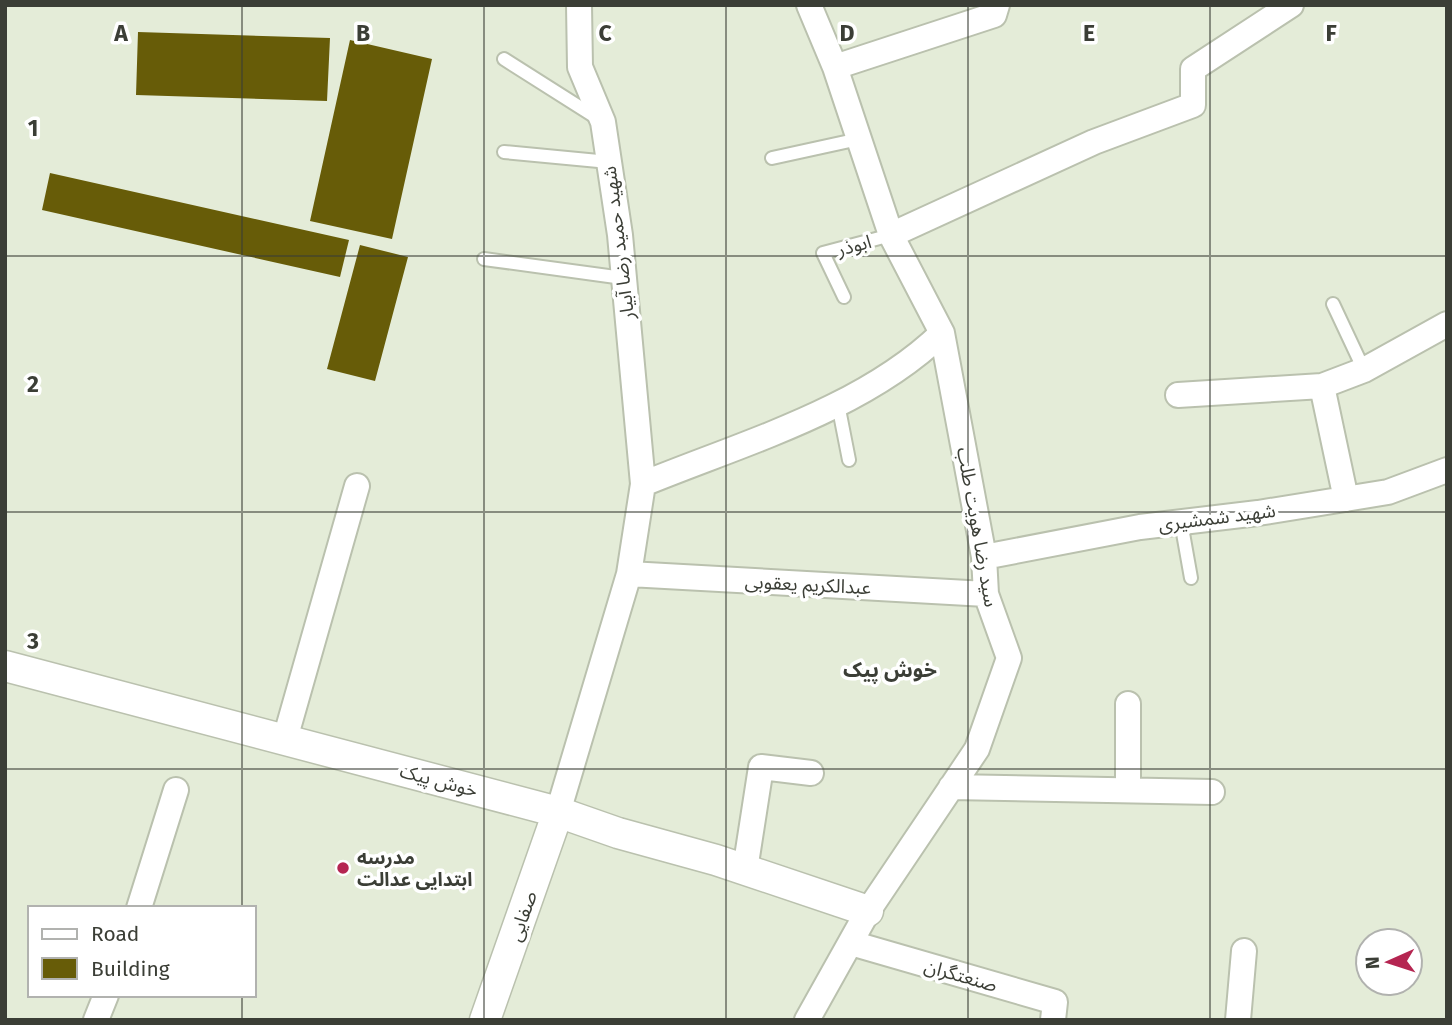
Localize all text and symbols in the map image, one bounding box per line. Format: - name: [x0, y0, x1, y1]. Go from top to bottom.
- text: A: [113, 19, 128, 47]
- text: B: [356, 19, 370, 47]
- text: C: [598, 19, 612, 47]
- text: D: [840, 19, 855, 47]
- text: E: [1083, 19, 1095, 47]
- text: F: [1325, 19, 1337, 47]
- text: 1: [28, 114, 38, 142]
- street label: شهید حمید رضا آبیار: [598, 165, 639, 322]
- street label: ابوذر: [833, 230, 874, 261]
- text: 2: [27, 370, 39, 398]
- street label: سید رضا هویت طلب: [952, 445, 1003, 609]
- street label: شهید شمشیری: [1157, 499, 1277, 536]
- street label: عبدالکریم یعقوبی: [744, 570, 872, 602]
- text: 3: [26, 627, 39, 655]
- district label: خوش پیک: [843, 657, 937, 684]
- street label: خوش پیک: [397, 759, 480, 803]
- place label: مدرسه ابتدایی عدالت: [357, 846, 473, 891]
- marker: مدرسه ابتدایی عدالت: [335, 860, 351, 876]
- street label: صفایی: [503, 888, 542, 944]
- legend: [28, 906, 256, 997]
- text: Road: [91, 921, 139, 947]
- north arrow: [1354, 927, 1424, 997]
- street label: صنعتگران: [922, 954, 1000, 997]
- text: Building: [91, 956, 170, 982]
- text: N: [1361, 956, 1384, 970]

